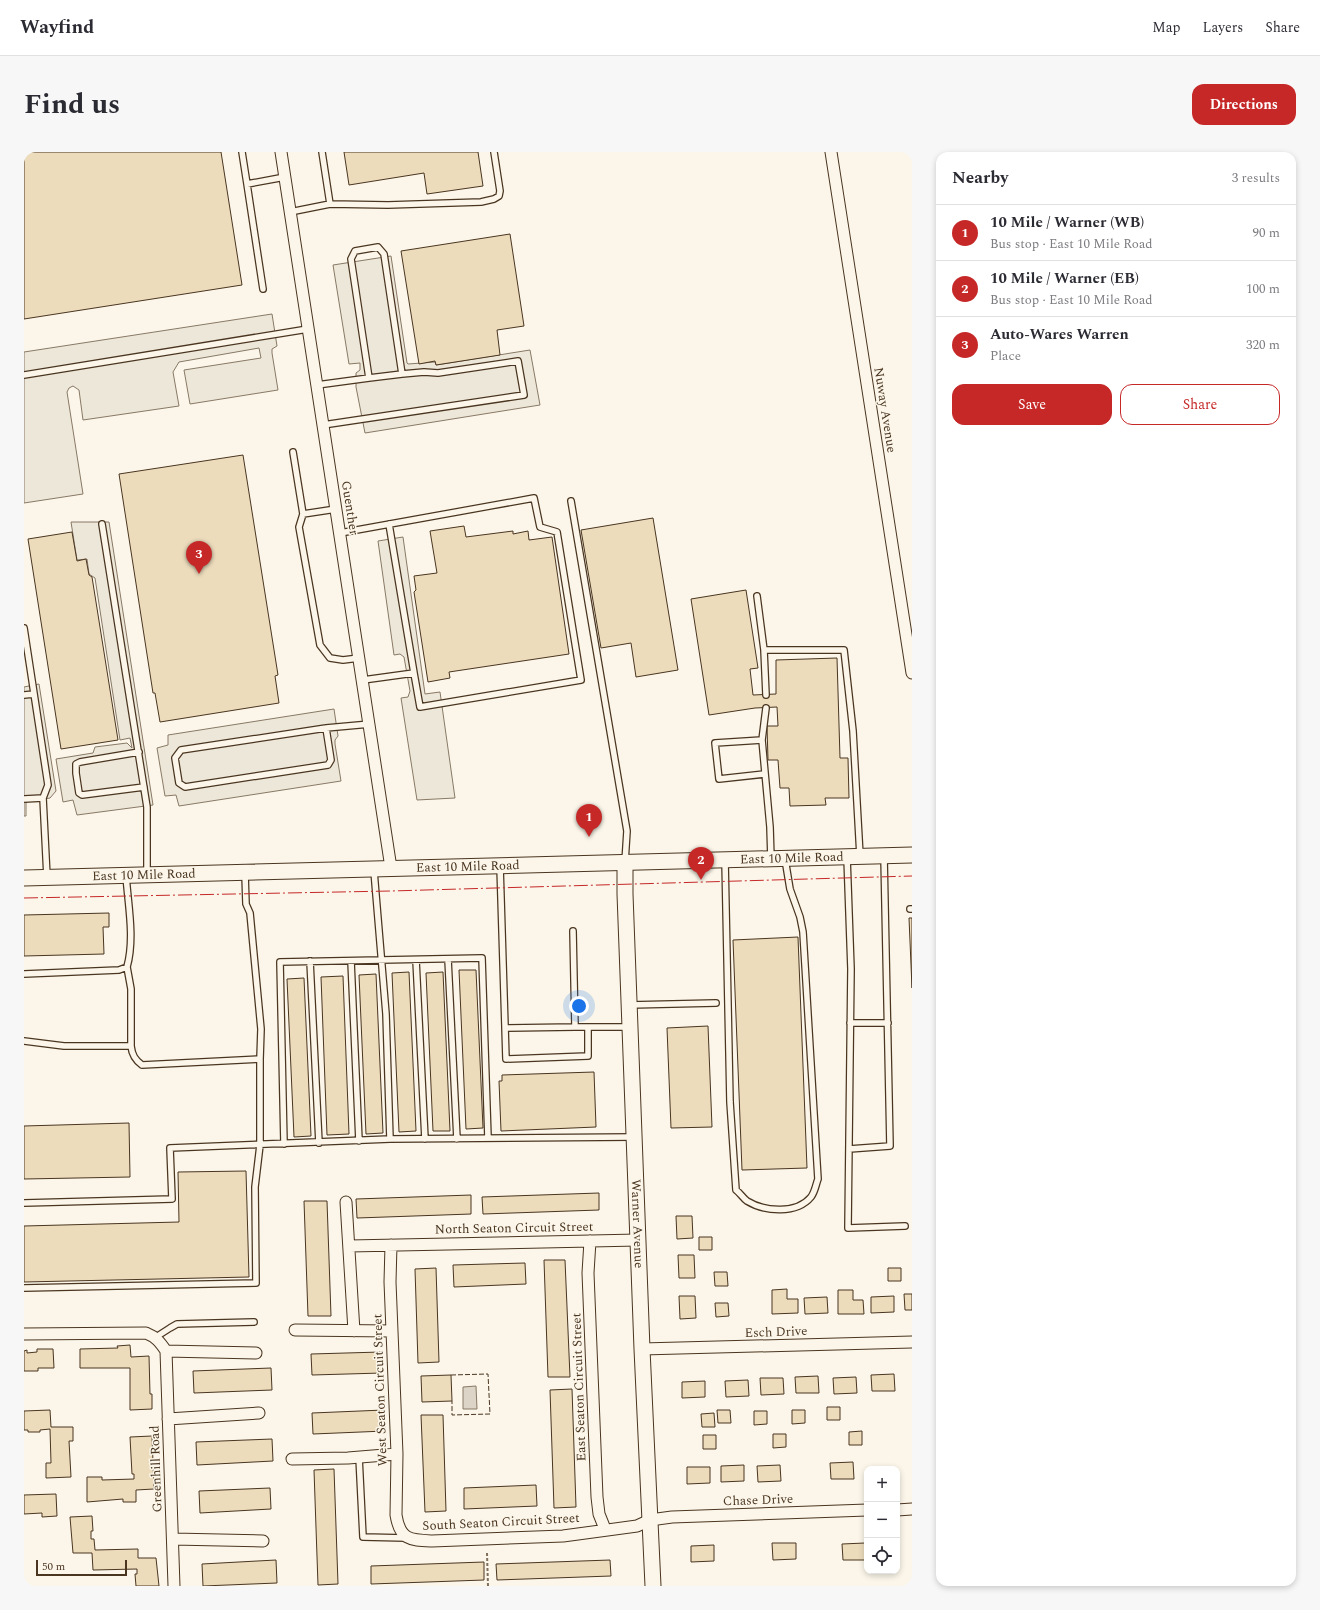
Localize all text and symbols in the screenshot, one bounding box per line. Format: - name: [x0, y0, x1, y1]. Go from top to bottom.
- text: Wayfind: [20, 13, 94, 42]
- text: Map: [1152, 17, 1181, 38]
- text: Layers: [1203, 17, 1243, 38]
- text: Share: [1265, 17, 1300, 38]
- text: Find us: [24, 83, 120, 126]
- button: Directions: [1192, 84, 1296, 125]
- text: Nearby: [952, 165, 1008, 191]
- text: 3 results: [1232, 168, 1280, 188]
- text: 10 Mile / Warner (WB): [990, 211, 1144, 234]
- text: 1: [961, 223, 969, 243]
- text: 90 m: [1253, 223, 1280, 243]
- text: Bus stop · East 10 Mile Road: [990, 234, 1153, 254]
- text: 10 Mile / Warner (EB): [990, 267, 1139, 290]
- text: 2: [961, 279, 969, 299]
- text: 100 m: [1246, 279, 1280, 299]
- text: Bus stop · East 10 Mile Road: [990, 290, 1153, 310]
- text: Auto-Wares Warren: [990, 323, 1129, 346]
- text: 3: [961, 335, 969, 355]
- text: 320 m: [1246, 335, 1280, 355]
- text: Place: [990, 346, 1021, 366]
- street label: Nuway Avenue: [868, 366, 902, 454]
- button: Save: [952, 384, 1112, 425]
- button: Share: [1120, 384, 1280, 425]
- street label: Guenther: [336, 479, 364, 537]
- pin: 3: [186, 541, 212, 574]
- pin: 1: [576, 804, 602, 837]
- pin: 2: [688, 847, 714, 880]
- street label: East 10 Mile Road: [740, 847, 844, 869]
- street label: East 10 Mile Road: [416, 855, 520, 878]
- street label: East 10 Mile Road: [92, 864, 196, 886]
- your location: [569, 996, 589, 1016]
- street label: Warner Avenue: [626, 1179, 649, 1269]
- street label: North Seaton Circuit Street: [435, 1217, 594, 1239]
- street label: East Seaton Circuit Street: [566, 1312, 592, 1462]
- street label: West Seaton Circuit Street: [367, 1313, 393, 1467]
- street label: Esch Drive: [744, 1321, 808, 1343]
- street label: Greenhill Road: [144, 1425, 168, 1513]
- map controls: [864, 1466, 900, 1574]
- button: +: [864, 1466, 900, 1502]
- street label: Chase Drive: [723, 1489, 793, 1511]
- button: −: [864, 1502, 900, 1538]
- street label: South Seaton Circuit Street: [422, 1508, 581, 1536]
- button: locate: [864, 1538, 900, 1574]
- scale bar: [36, 1558, 127, 1577]
- text: 50 m: [42, 1558, 65, 1575]

